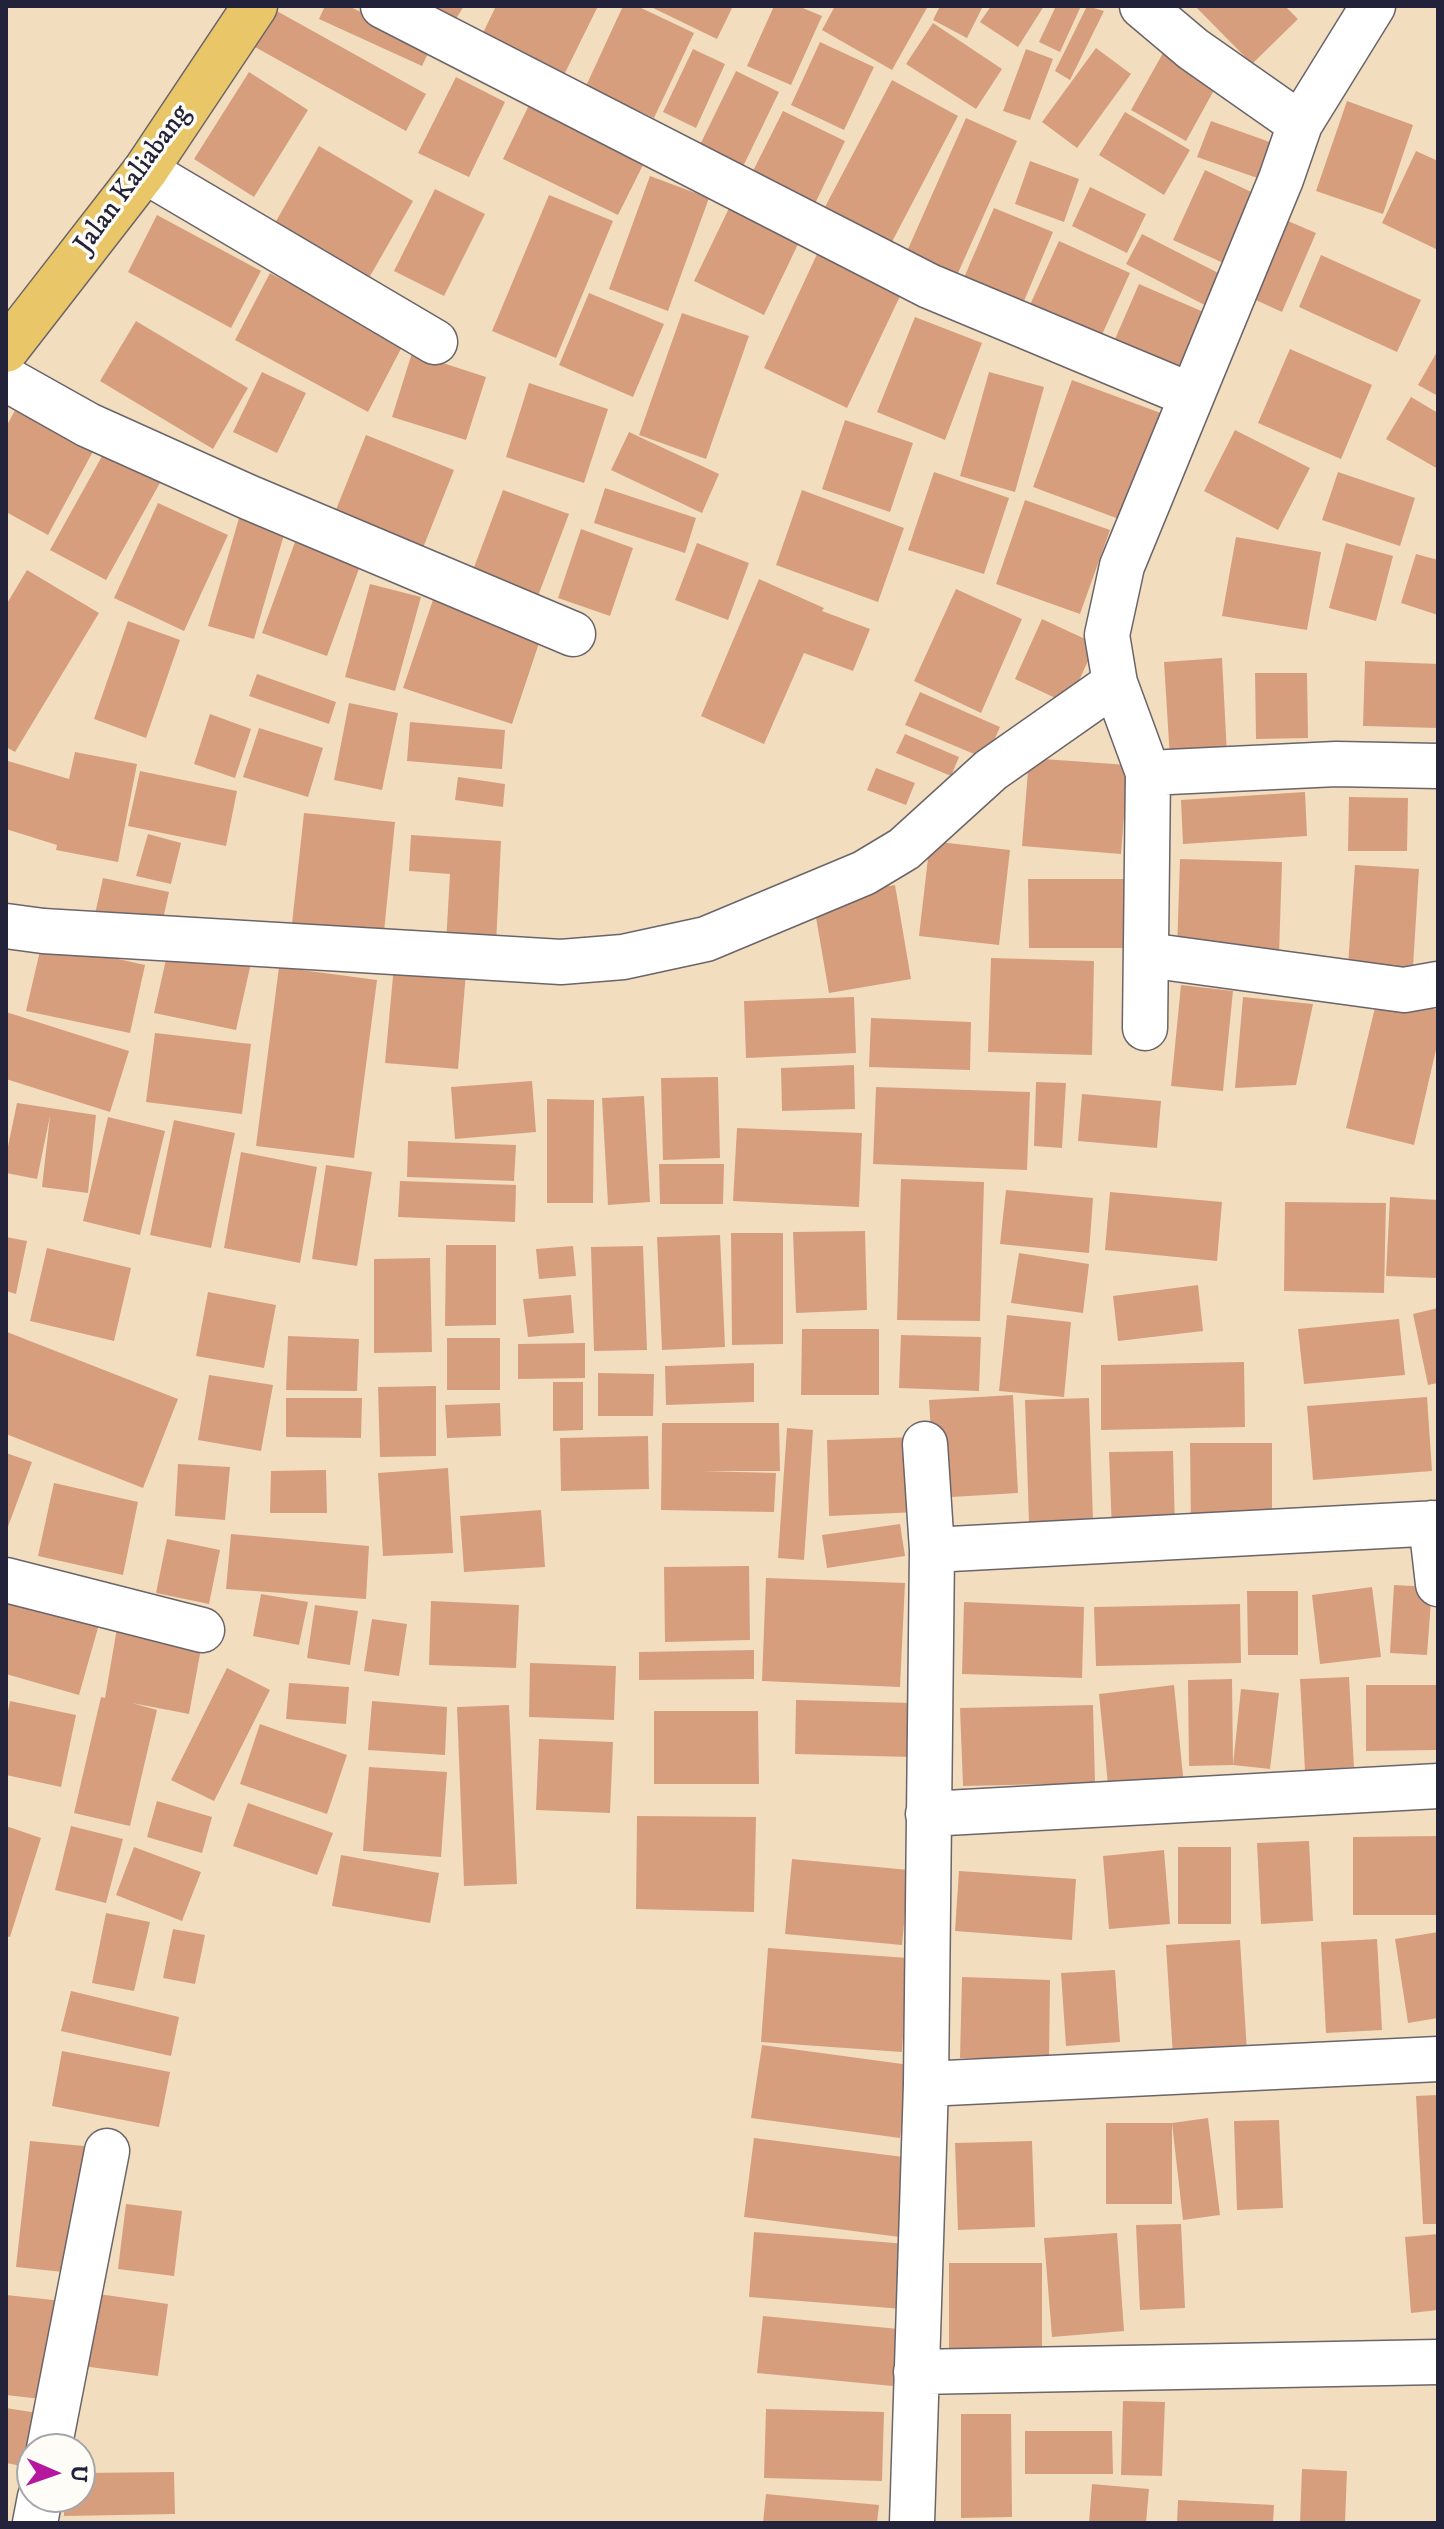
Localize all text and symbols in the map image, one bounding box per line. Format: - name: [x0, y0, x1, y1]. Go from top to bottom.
- street label: Jalan Kaliabang: [69, 99, 199, 261]
- north arrow: [16, 2433, 96, 2513]
- text: U: [65, 2465, 92, 2483]

